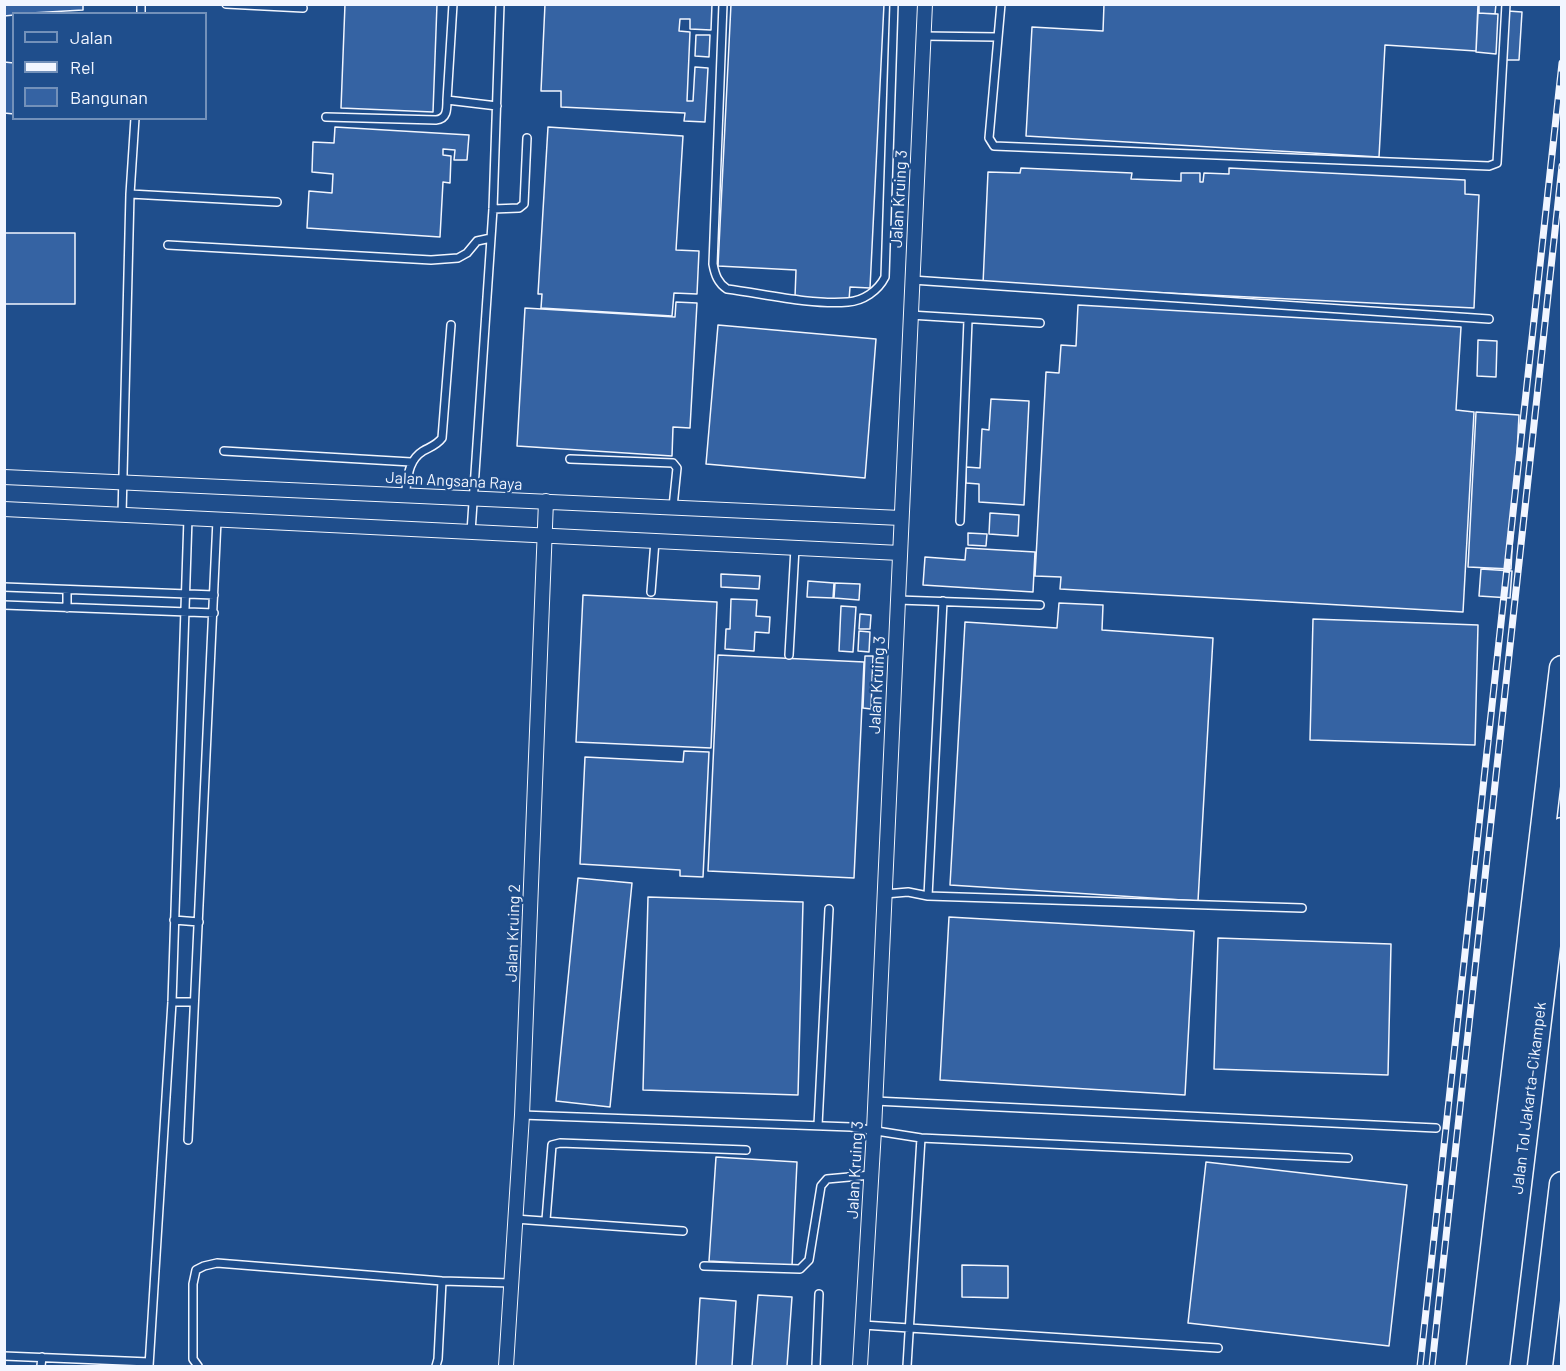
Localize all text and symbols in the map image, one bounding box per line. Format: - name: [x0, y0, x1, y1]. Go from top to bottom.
- legend: [12, 12, 207, 120]
- text: Jalan: [70, 26, 113, 48]
- text: Rel: [70, 56, 95, 78]
- text: Bangunan: [70, 86, 148, 108]
- street label: Jalan Kruing 3: [887, 150, 911, 248]
- street label: Jalan Angsana Raya: [385, 468, 523, 494]
- street label: Jalan Kruing 3: [865, 636, 889, 734]
- street label: Jalan Kruing 2: [502, 884, 524, 982]
- street label: Jalan Tol Jakarta–Cikampek: [1508, 1001, 1550, 1195]
- street label: Jalan Kruing 3: [843, 1121, 867, 1219]

